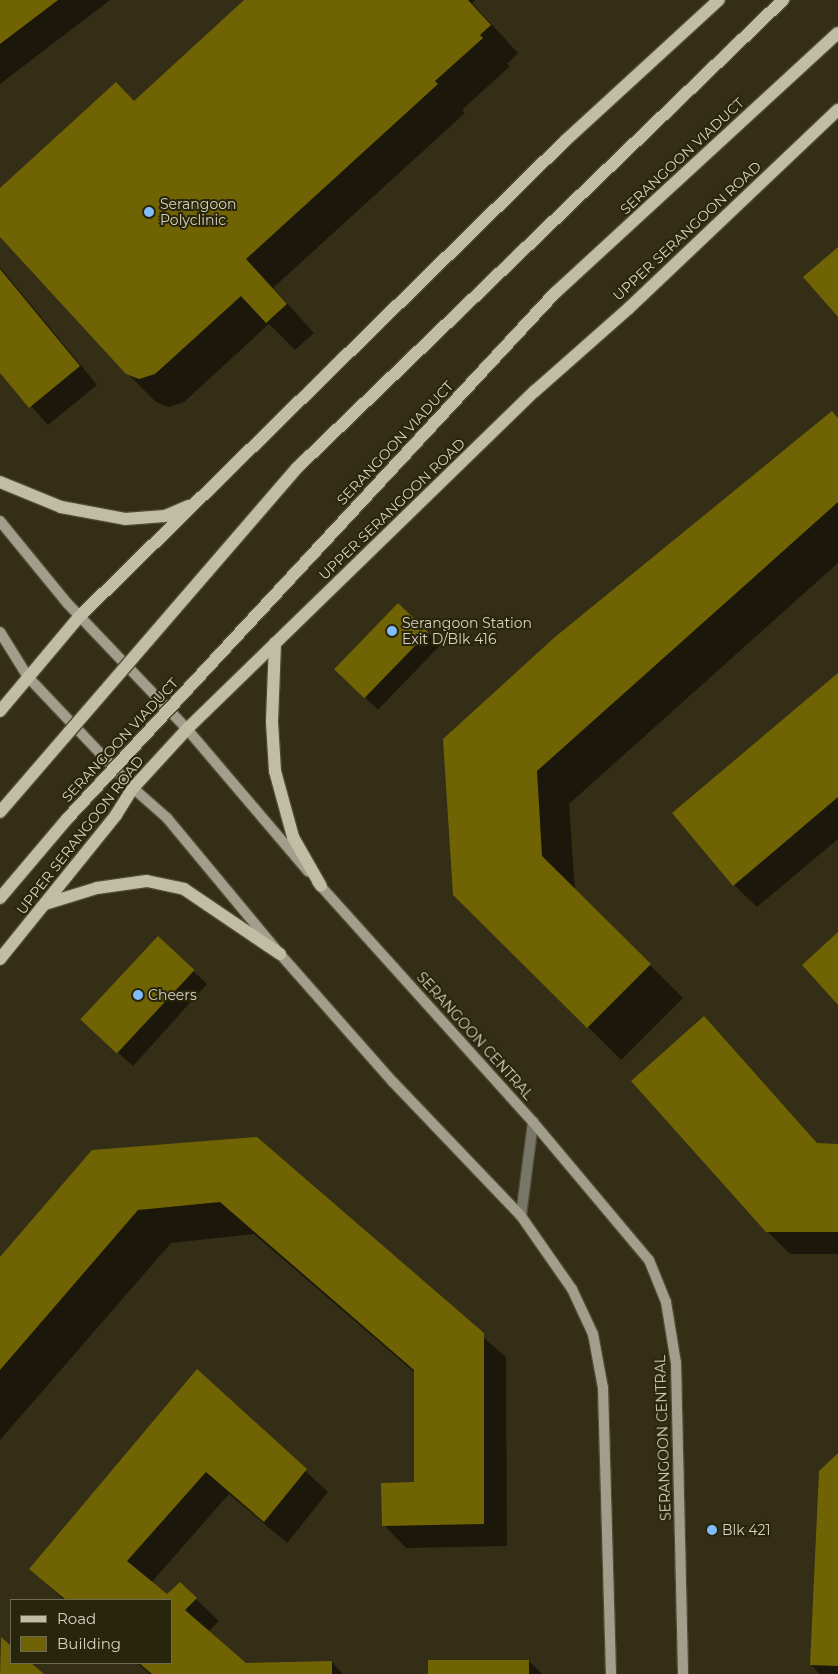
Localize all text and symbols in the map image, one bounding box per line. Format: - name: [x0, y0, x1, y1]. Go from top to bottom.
- street label: SERANGOON VIADUCT: [617, 94, 747, 218]
- street label: UPPER SERANGOON ROAD: [609, 158, 765, 304]
- place label: Serangoon Polyclinic: [160, 196, 236, 228]
- marker: Serangoon Polyclinic: [142, 205, 156, 219]
- street label: SERANGOON VIADUCT: [333, 378, 457, 508]
- street label: UPPER SERANGOON ROAD: [316, 435, 468, 583]
- place label: Serangoon Station Exit D/Blk 416: [402, 615, 532, 648]
- marker: Serangoon Station Exit D/Blk 416: [386, 625, 398, 637]
- street label: SERANGOON VIADUCT: [58, 675, 182, 805]
- street label: UPPER SERANGOON ROAD: [13, 752, 147, 918]
- street label: SERANGOON CENTRAL: [413, 969, 537, 1103]
- place label: Cheers: [148, 987, 197, 1003]
- marker: Cheers: [132, 989, 144, 1001]
- street label: SERANGOON CENTRAL: [652, 1355, 674, 1521]
- place label: Blk 421: [722, 1522, 771, 1538]
- marker: Blk 421: [706, 1524, 718, 1536]
- legend: [10, 1599, 172, 1664]
- text: Road: [57, 1609, 96, 1628]
- text: Building: [57, 1634, 121, 1653]

